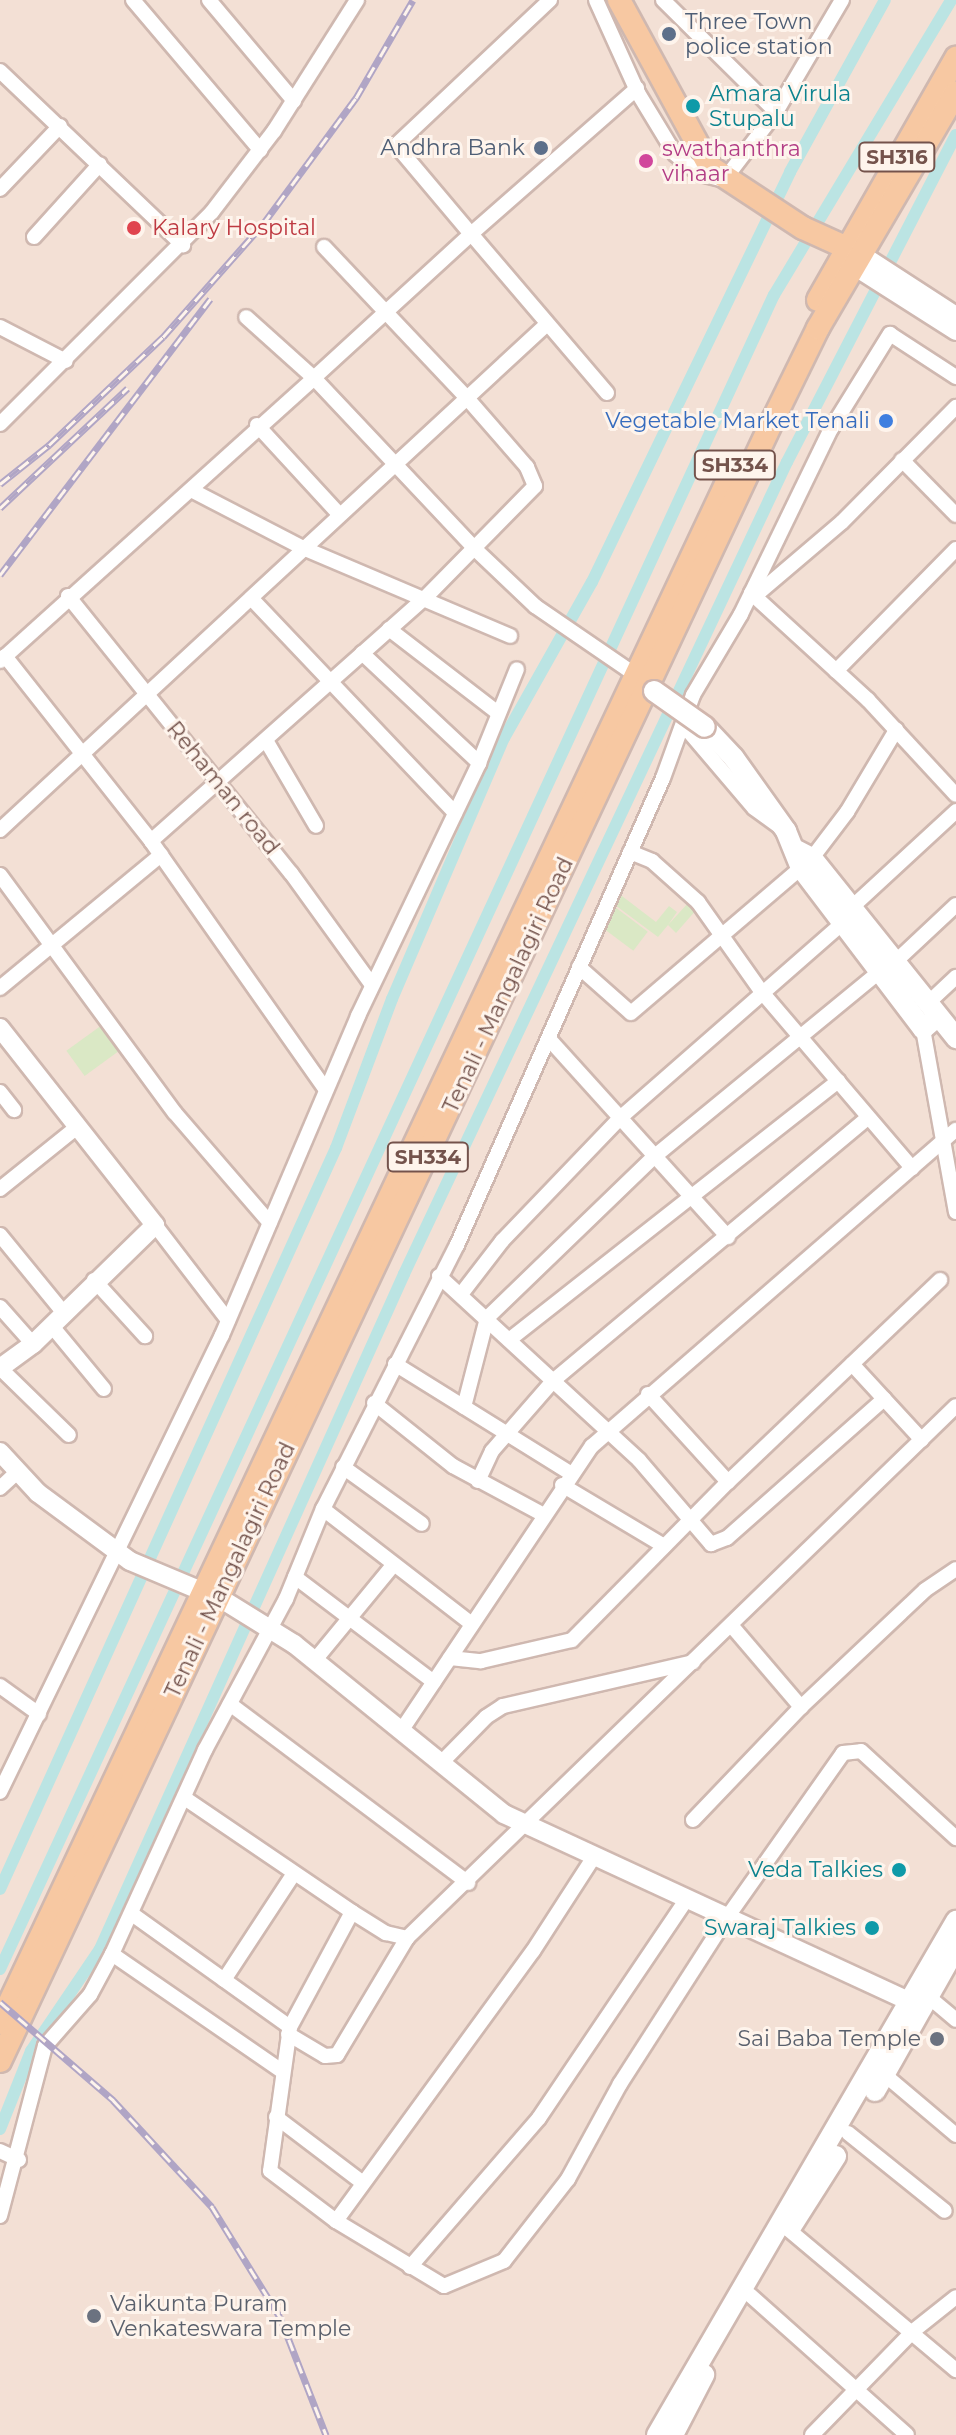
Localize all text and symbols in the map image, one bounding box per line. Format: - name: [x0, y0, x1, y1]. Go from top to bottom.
- place label: Three Town police station: [685, 8, 833, 60]
- marker: Three Town police station: [660, 25, 678, 43]
- place label: Amara Virula Stupalu: [709, 80, 851, 132]
- marker: Amara Virula Stupalu: [684, 97, 702, 115]
- place label: Andhra Bank: [380, 135, 525, 161]
- place label: swathanthra vihaar: [662, 135, 801, 186]
- marker: Andhra Bank: [532, 139, 550, 157]
- road number: SH316: [857, 141, 937, 173]
- marker: swathanthra vihaar: [637, 152, 655, 170]
- place label: Kalary Hospital: [152, 215, 316, 241]
- marker: Kalary Hospital: [123, 217, 145, 239]
- place label: Vegetable Market Tenali: [605, 408, 870, 434]
- marker: Vegetable Market Tenali: [877, 412, 895, 430]
- road number: SH334: [693, 449, 777, 481]
- street label: Rehaman road: [161, 716, 285, 860]
- street label: Tenali - Mangalagiri Road: [437, 853, 579, 1117]
- road number: SH334: [386, 1141, 470, 1173]
- street label: Tenali - Mangalagiri Road: [159, 1438, 301, 1702]
- place label: Veda Talkies: [748, 1857, 883, 1883]
- marker: Veda Talkies: [890, 1861, 908, 1879]
- place label: Swaraj Talkies: [704, 1915, 856, 1941]
- marker: Swaraj Talkies: [863, 1919, 881, 1937]
- place label: Sai Baba Temple: [737, 2026, 921, 2052]
- marker: Sai Baba Temple: [928, 2030, 946, 2048]
- place label: Vaikunta Puram Venkateswara Temple: [110, 2290, 351, 2342]
- marker: Vaikunta Puram Venkateswara Temple: [85, 2307, 103, 2325]

